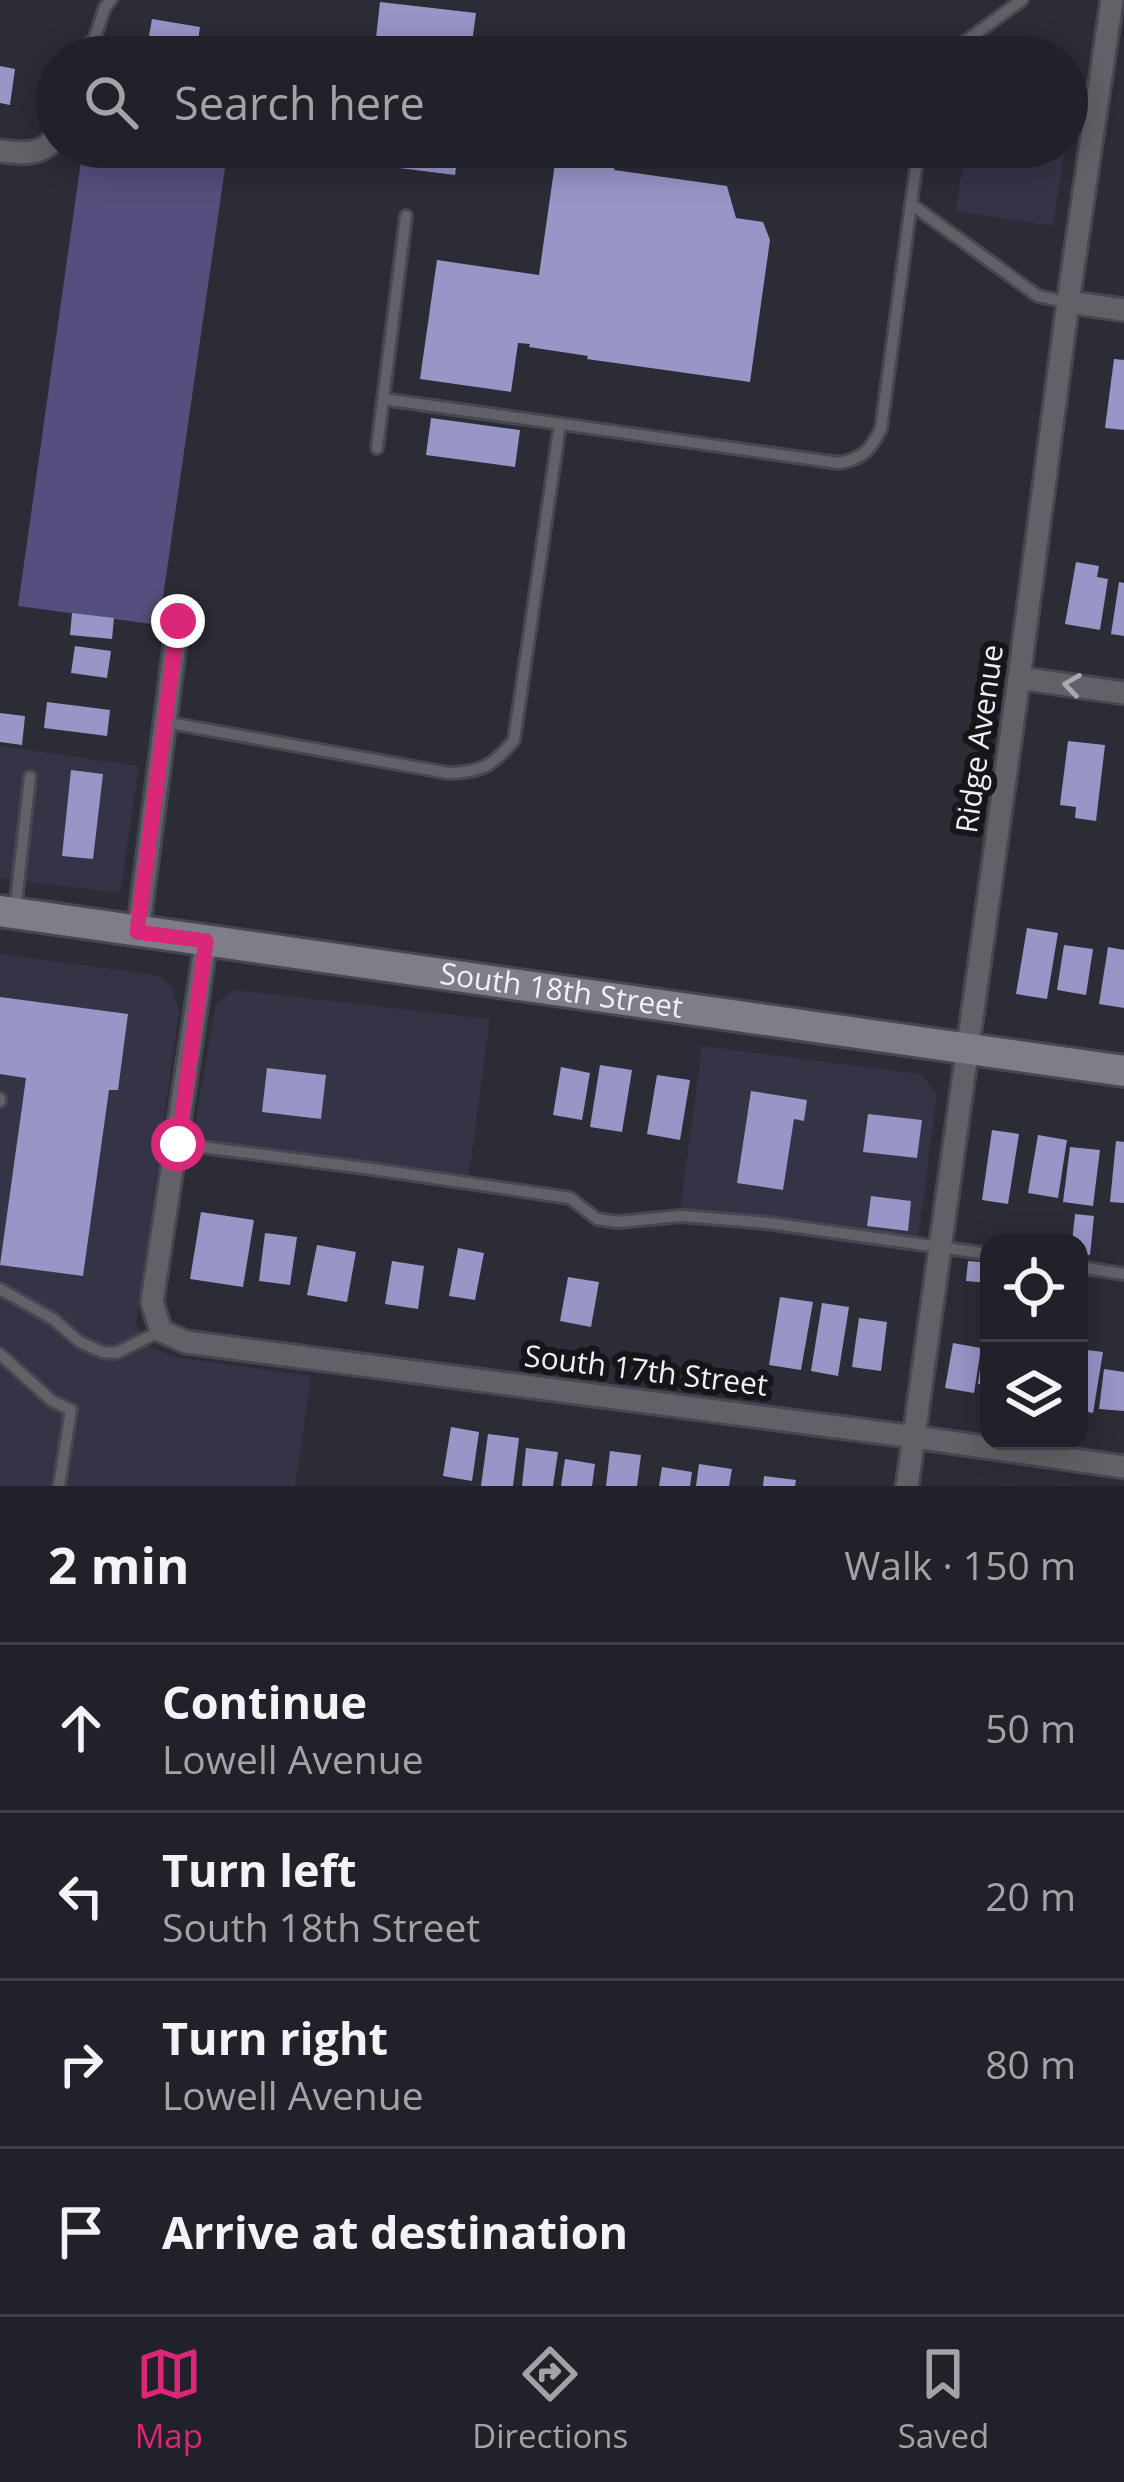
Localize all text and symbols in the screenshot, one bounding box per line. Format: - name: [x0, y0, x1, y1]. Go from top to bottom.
- search box: [36, 36, 1088, 168]
- icon: search: [78, 69, 144, 135]
- text: Search here: [174, 72, 425, 133]
- route end: [151, 594, 205, 648]
- street label: Ridge Avenue: [945, 642, 1012, 836]
- one-way arrow: [1062, 673, 1081, 699]
- street label: South 18th Street: [437, 952, 686, 1027]
- route start: [151, 1117, 205, 1171]
- map controls: [980, 1234, 1088, 1450]
- button: locate: [980, 1234, 1088, 1342]
- street label: South 17th Street: [522, 1334, 770, 1405]
- button: layers: [980, 1342, 1088, 1450]
- text: 2 min: [48, 1529, 190, 1599]
- text: Walk · 150 m: [844, 1538, 1076, 1591]
- text: Continue: [162, 1671, 367, 1732]
- icon: ahead: [48, 1695, 114, 1761]
- text: 50 m: [985, 1701, 1076, 1754]
- text: Lowell Avenue: [162, 1732, 424, 1785]
- text: Turn left: [162, 1839, 357, 1900]
- icon: left: [48, 1863, 114, 1929]
- text: 20 m: [985, 1869, 1076, 1922]
- text: South 18th Street: [162, 1900, 480, 1953]
- text: Turn right: [162, 2007, 388, 2068]
- icon: right: [48, 2031, 114, 2097]
- text: 80 m: [985, 2037, 1076, 2090]
- text: Lowell Avenue: [162, 2068, 424, 2121]
- icon: arrive: [48, 2199, 114, 2265]
- text: Arrive at destination: [162, 2201, 628, 2262]
- tab: Map: [135, 2341, 203, 2458]
- tab: Directions: [472, 2341, 628, 2458]
- tab: Saved: [898, 2341, 989, 2458]

